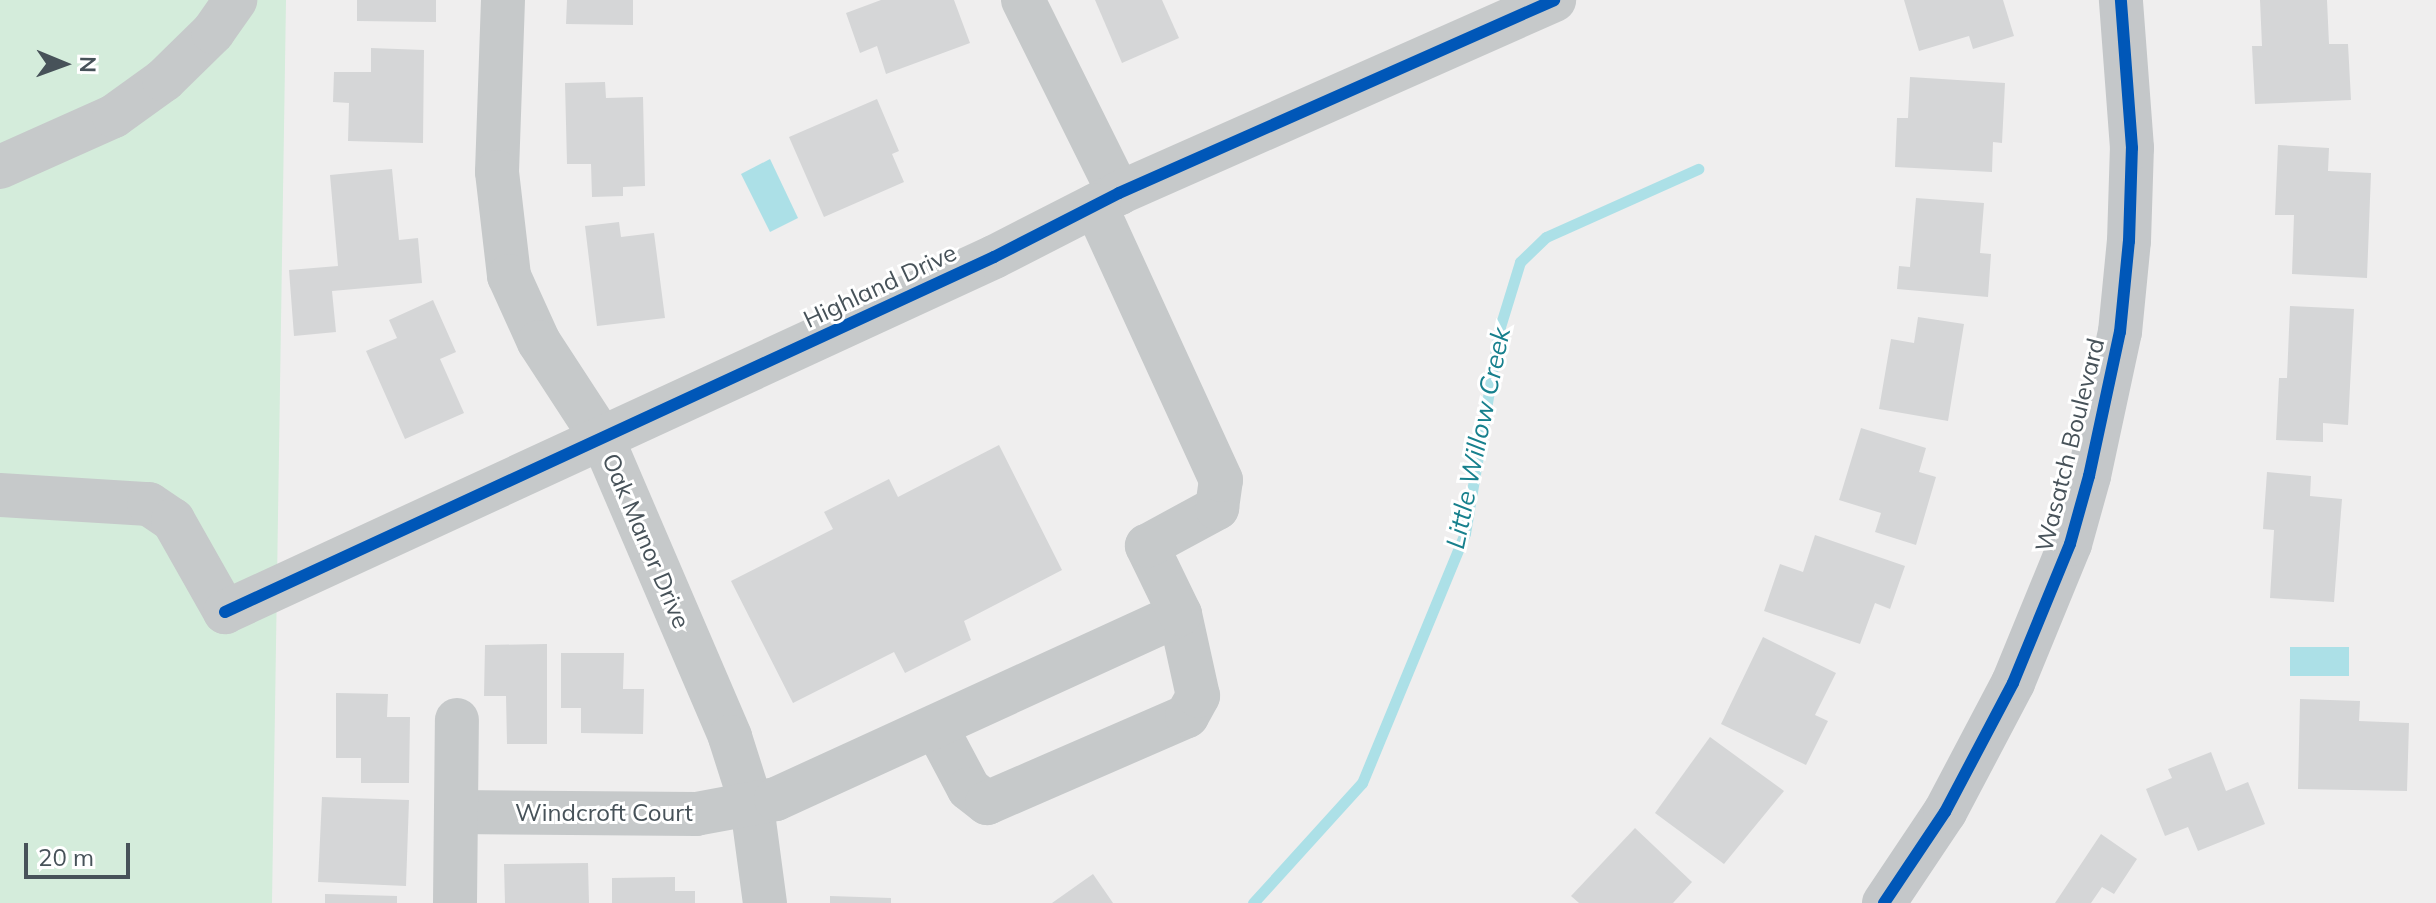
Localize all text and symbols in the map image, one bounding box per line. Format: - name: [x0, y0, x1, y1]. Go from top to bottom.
- north arrow: [24, 24, 104, 104]
- text: N: [74, 56, 102, 73]
- street label: Highland Drive: [799, 238, 961, 334]
- water label: Little Willow Creek: [1439, 324, 1517, 552]
- street label: Wasatch Boulevard: [2030, 335, 2110, 555]
- street label: Oak Manor Drive: [596, 449, 696, 633]
- street label: Windcroft Court: [515, 799, 693, 827]
- scale bar: [28, 827, 134, 877]
- text: 20 m: [38, 842, 94, 872]

